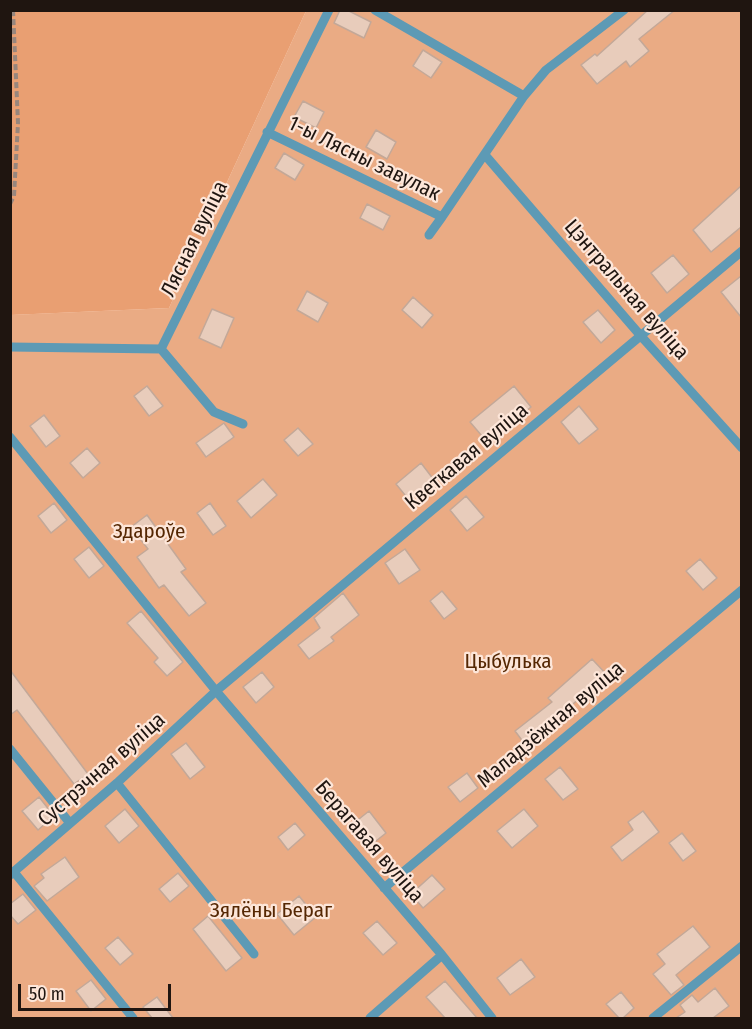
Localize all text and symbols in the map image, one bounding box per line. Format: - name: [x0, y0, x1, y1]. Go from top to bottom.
- street label: 1-ы Лясны завулак: [284, 111, 444, 207]
- street label: Лясная вуліца: [156, 177, 234, 301]
- street label: Цэнтральная вуліца: [558, 215, 694, 365]
- street label: Кветкавая вуліца: [400, 398, 534, 516]
- park label: Здароўе: [113, 519, 185, 545]
- park label: Цыбулька: [465, 649, 551, 675]
- street label: Маладзёжная вуліца: [473, 656, 629, 794]
- street label: Сустрэчная вуліца: [33, 708, 171, 832]
- street label: Берагавая вуліца: [309, 776, 429, 908]
- park label: Зялёны Бераг: [210, 898, 332, 924]
- scale bar: [21, 972, 174, 1010]
- text: 50 m: [29, 983, 65, 1005]

